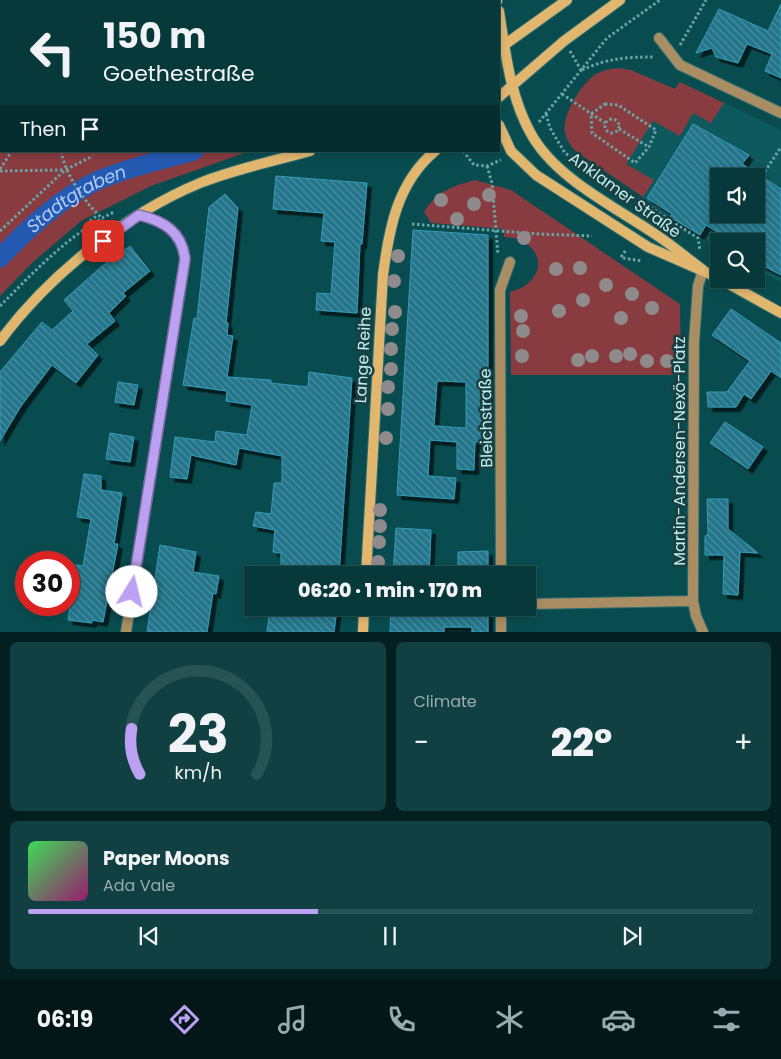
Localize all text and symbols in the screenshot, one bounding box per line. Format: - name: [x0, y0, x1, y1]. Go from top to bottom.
- text: 150 m: [103, 11, 206, 60]
- icon: left: [20, 20, 85, 85]
- text: Goethestraße: [103, 58, 255, 89]
- icon: arrive: [76, 115, 104, 143]
- text: Then: [20, 116, 66, 143]
- street label: Anklamer Straße: [564, 146, 686, 244]
- water label: Stadtgraben: [21, 158, 129, 238]
- map controls: [710, 168, 765, 288]
- button: sound: [710, 168, 765, 223]
- pin: [82, 220, 124, 262]
- icon: arrive: [89, 227, 117, 255]
- button: search: [710, 233, 765, 288]
- street label: Lange Reihe: [349, 306, 377, 404]
- street label: Martin-Andersen-Nexö-Platz: [668, 336, 691, 566]
- street label: Bleichstraße: [474, 368, 498, 468]
- speed limit sign: 30: [15, 551, 80, 616]
- position arrow: [105, 565, 157, 617]
- text: 06:20 · 1 min · 170 m: [298, 577, 482, 604]
- text: Climate: [414, 690, 477, 713]
- text: 23: [167, 698, 228, 771]
- text: 22°: [551, 716, 612, 769]
- text: −: [414, 723, 429, 762]
- text: +: [734, 723, 753, 762]
- text: km/h: [174, 760, 222, 785]
- text: Paper Moons: [103, 845, 230, 872]
- text: Ada Vale: [103, 874, 175, 897]
- icon: previous: [135, 922, 163, 950]
- icon: pause: [376, 922, 404, 950]
- icon: next: [618, 922, 646, 950]
- icon: directions: [167, 1002, 202, 1037]
- icon: music: [275, 1002, 310, 1037]
- icon: phone: [384, 1002, 419, 1037]
- icon: climate: [492, 1002, 527, 1037]
- icon: car: [601, 1002, 636, 1037]
- icon: filters: [709, 1002, 744, 1037]
- text: 06:19: [37, 1004, 93, 1035]

